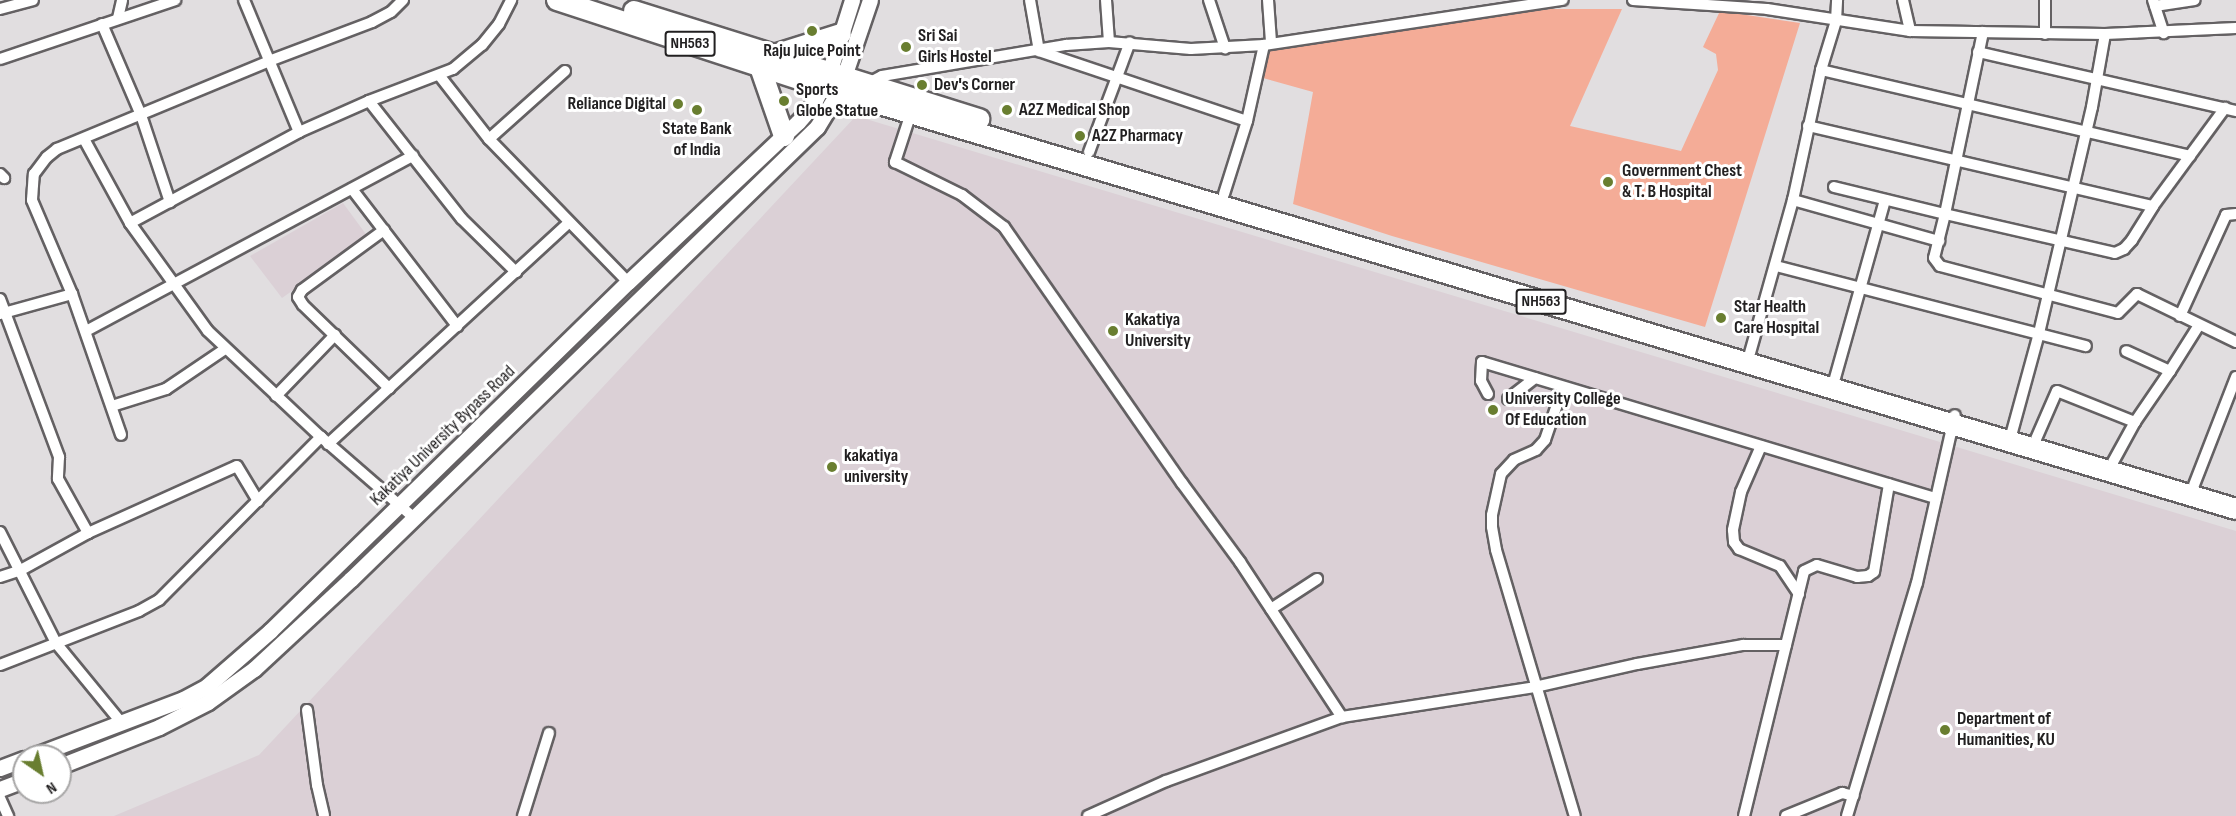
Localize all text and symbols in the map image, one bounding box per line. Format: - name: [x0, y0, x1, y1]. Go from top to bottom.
- marker: Raju Juice Point: [805, 24, 819, 38]
- place label: Sri Sai Girls Hostel: [918, 26, 992, 68]
- road number: NH563: [664, 31, 716, 57]
- place label: Raju Juice Point: [763, 40, 861, 62]
- marker: Sri Sai Girls Hostel: [899, 40, 913, 54]
- place label: Dev's Corner: [934, 74, 1015, 96]
- marker: Dev's Corner: [915, 78, 929, 92]
- place label: Sports Globe Statue: [796, 80, 878, 122]
- place label: Reliance Digital: [568, 93, 666, 115]
- marker: Sports Globe Statue: [777, 94, 791, 108]
- marker: Reliance Digital: [671, 97, 685, 111]
- place label: A2Z Medical Shop: [1019, 99, 1130, 121]
- marker: State Bank of India: [690, 103, 704, 117]
- marker: A2Z Medical Shop: [1000, 103, 1014, 117]
- place label: State Bank of India: [662, 119, 732, 162]
- place label: A2Z Pharmacy: [1092, 125, 1183, 147]
- marker: A2Z Pharmacy: [1073, 129, 1087, 143]
- place label: Government Chest & T. B Hospital: [1622, 161, 1742, 204]
- marker: Government Chest & T. B Hospital: [1599, 173, 1617, 191]
- road number: NH563: [1516, 289, 1566, 315]
- place label: Star Health Care Hospital: [1734, 297, 1819, 340]
- marker: Star Health Care Hospital: [1712, 309, 1730, 327]
- place label: Kakatiya University: [1125, 310, 1191, 352]
- marker: Kakatiya University: [1106, 324, 1120, 338]
- street label: Kakatiya University Bypass Road: [366, 361, 520, 511]
- place label: University College Of Education: [1505, 389, 1621, 432]
- marker: University College Of Education: [1486, 403, 1500, 417]
- place label: kakatiya university: [844, 446, 908, 488]
- marker: kakatiya university: [825, 460, 839, 474]
- place label: Department of Humanities, KU: [1957, 709, 2055, 752]
- marker: Department of Humanities, KU: [1938, 723, 1952, 737]
- north arrow: [12, 744, 72, 804]
- text: N: [42, 777, 60, 798]

